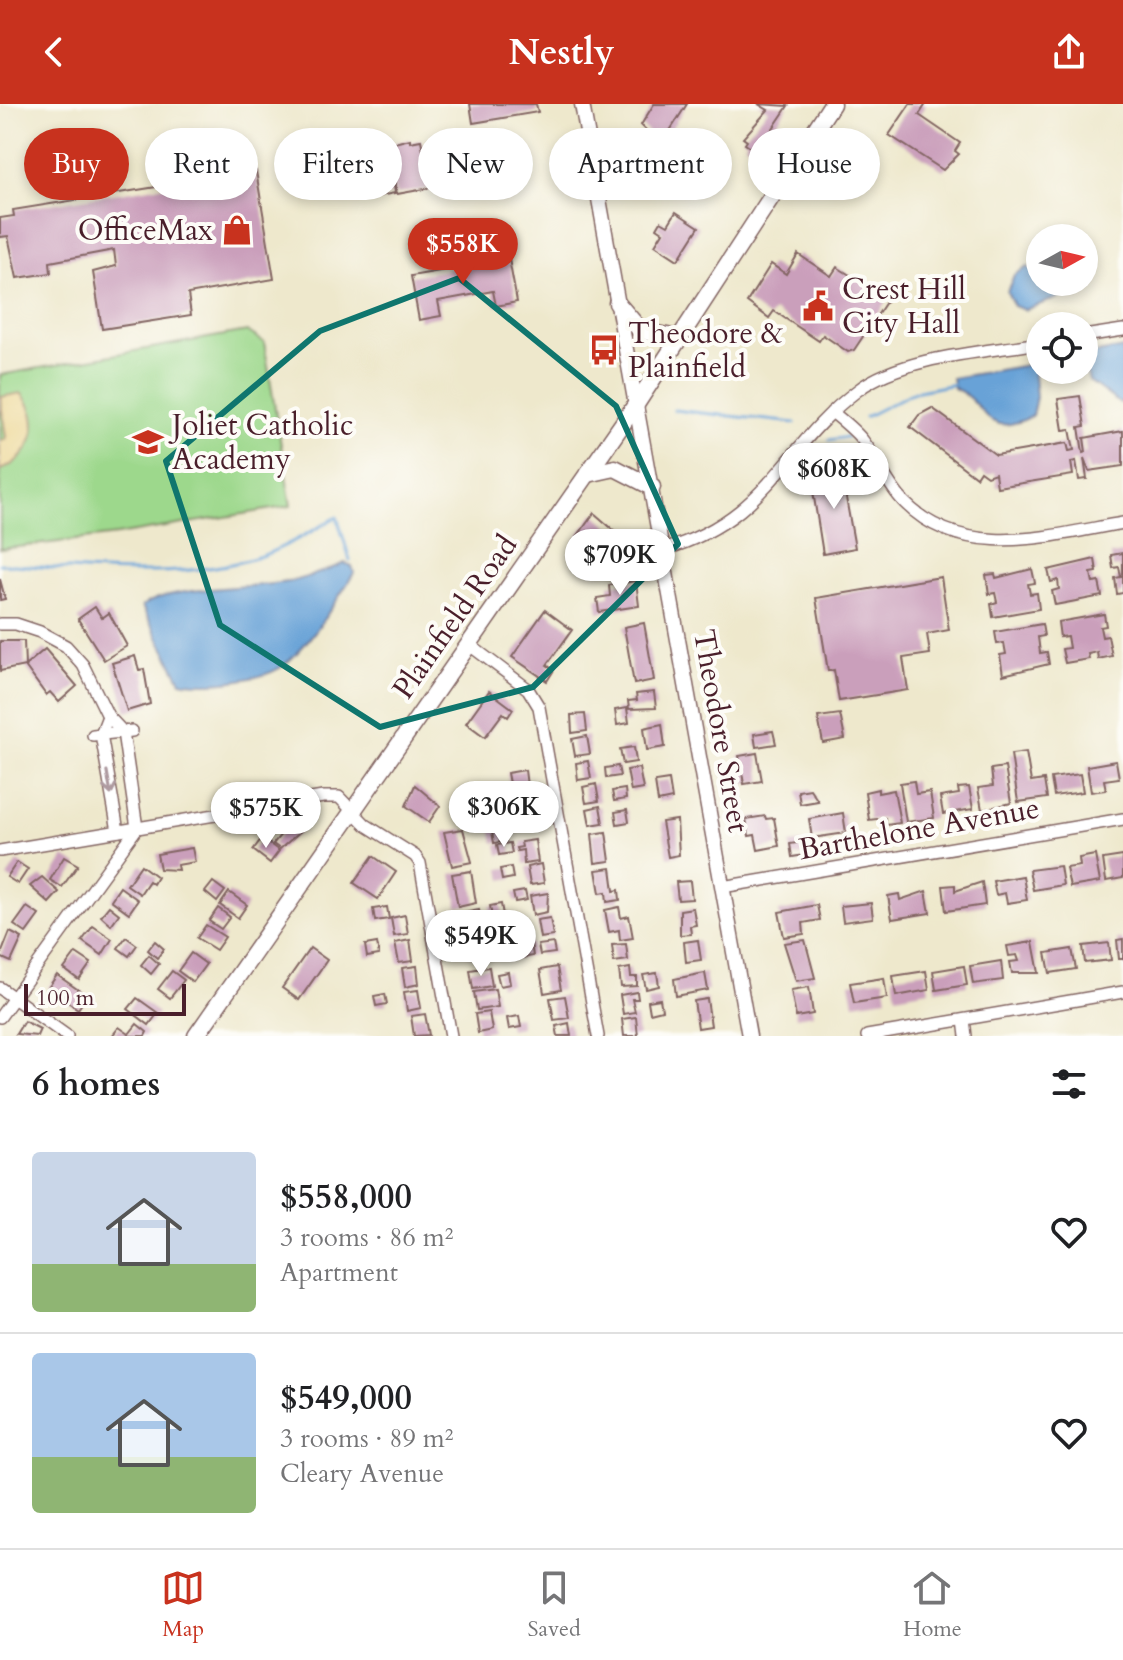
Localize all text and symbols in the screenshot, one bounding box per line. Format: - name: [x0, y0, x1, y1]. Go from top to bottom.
- text: Nestly: [508, 28, 615, 77]
- icon: back: [32, 30, 76, 74]
- icon: share: [1047, 30, 1091, 74]
- chip: Buy: [24, 128, 129, 200]
- chip: Rent: [145, 128, 258, 200]
- chip: Filters: [274, 128, 402, 200]
- chip: New: [418, 128, 533, 200]
- chip: Apartment: [549, 128, 732, 200]
- chip: House: [748, 128, 880, 200]
- place label: OfficeMax: [78, 210, 213, 251]
- shop icon: OfficeMax: [220, 213, 254, 247]
- pin: $558K: [407, 218, 519, 286]
- north arrow: [1026, 224, 1098, 296]
- map controls: [1026, 224, 1098, 384]
- text: $558K: [426, 226, 500, 261]
- place label: Crest Hill City Hall: [842, 269, 966, 344]
- public building icon: Crest Hill City Hall: [801, 289, 835, 323]
- button: locate: [1026, 312, 1098, 384]
- place label: Theodore & Plainfield: [628, 313, 783, 388]
- bus stop icon: Theodore & Plainfield: [587, 333, 621, 367]
- place label: Joliet Catholic Academy: [168, 405, 353, 480]
- school or university icon: Joliet Catholic Academy: [131, 425, 165, 459]
- pin: $608K: [778, 443, 890, 511]
- text: $608K: [797, 451, 871, 486]
- street label: Plainfield Road: [383, 527, 527, 707]
- pin: $709K: [564, 529, 676, 597]
- text: $709K: [583, 537, 657, 572]
- street label: Theodore Street: [683, 626, 759, 836]
- one-way arrow: [103, 769, 118, 795]
- pin: $306K: [448, 781, 560, 849]
- pin: $575K: [210, 782, 322, 850]
- street label: Barthelone Avenue: [795, 788, 1043, 870]
- text: $306K: [467, 789, 541, 824]
- text: $575K: [229, 790, 303, 825]
- pin: $549K: [425, 910, 537, 978]
- text: $549K: [444, 918, 518, 953]
- scale bar: [24, 980, 186, 1016]
- text: 100 m: [36, 983, 94, 1013]
- text: 6 homes: [32, 1061, 160, 1107]
- icon: filters: [1047, 1062, 1091, 1106]
- text: $558,000: [280, 1174, 412, 1220]
- icon: home: [96, 1184, 192, 1280]
- icon: heart: [1047, 1210, 1091, 1254]
- text: 3 rooms · 86 m²: [280, 1220, 453, 1255]
- text: Apartment: [280, 1255, 398, 1290]
- text: $549,000: [280, 1375, 412, 1421]
- icon: home: [96, 1385, 192, 1481]
- icon: heart: [1047, 1411, 1091, 1455]
- text: 3 rooms · 89 m²: [280, 1421, 453, 1456]
- text: Cleary Avenue: [280, 1456, 444, 1491]
- tab: Map: [161, 1566, 205, 1644]
- tab: Saved: [527, 1566, 581, 1644]
- tab: Home: [903, 1566, 962, 1644]

